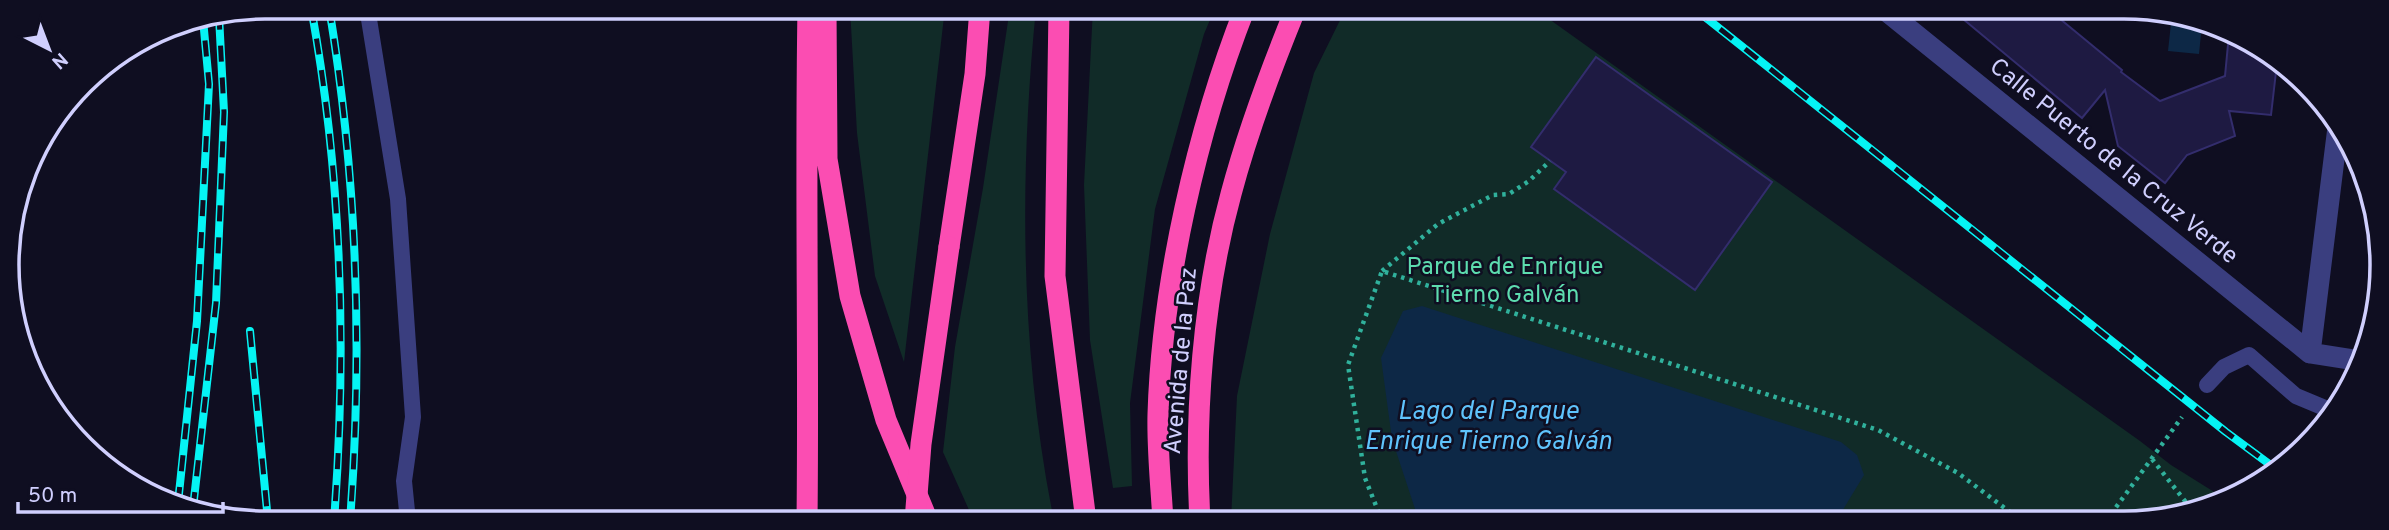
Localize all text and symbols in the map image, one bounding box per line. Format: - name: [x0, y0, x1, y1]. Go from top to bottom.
- north arrow: [14, 14, 84, 84]
- text: N: [46, 47, 72, 74]
- street label: Calle Puerto de la Cruz Verde: [1983, 52, 2243, 272]
- park label: Parque de Enrique Tierno Galván: [1406, 253, 1604, 311]
- street label: Avenida de la Paz: [1159, 266, 1205, 456]
- water label: Lago del Parque Enrique Tierno Galván: [1364, 396, 1612, 459]
- scale bar: [18, 470, 222, 514]
- text: 50 m: [28, 483, 77, 510]

